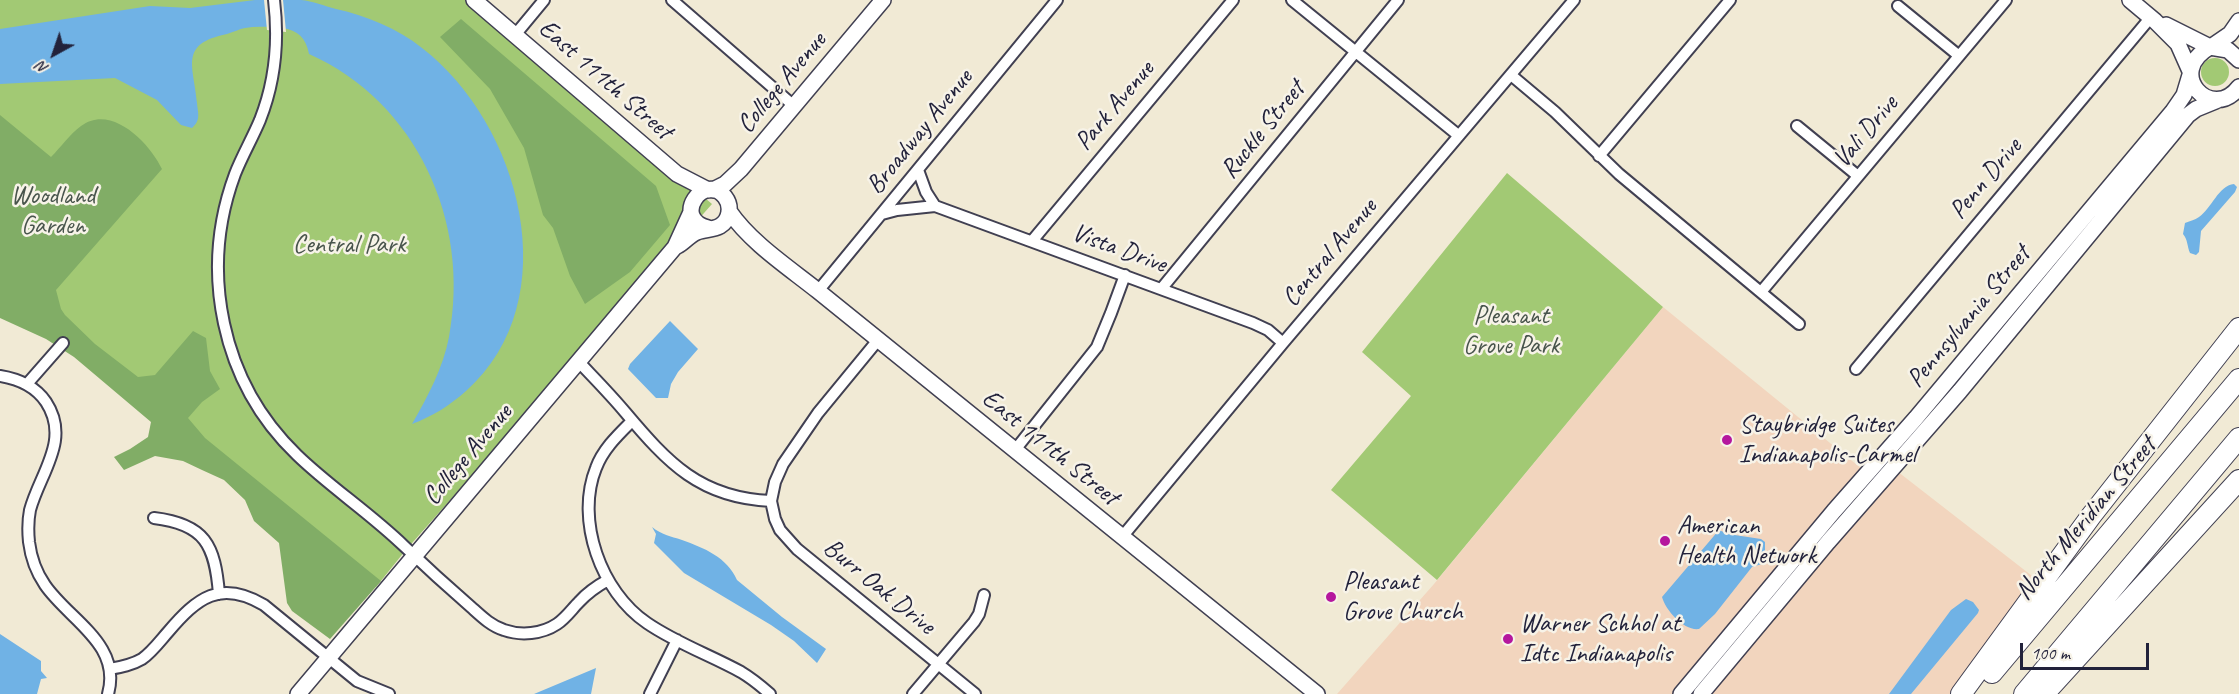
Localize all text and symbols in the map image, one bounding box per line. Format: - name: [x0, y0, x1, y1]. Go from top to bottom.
- street label: East 111th Street: [532, 13, 678, 147]
- north arrow: [24, 24, 84, 84]
- street label: College Avenue: [731, 26, 833, 140]
- street label: Park Avenue: [1069, 55, 1161, 157]
- text: N: [32, 57, 53, 79]
- street label: Broadway Avenue: [860, 63, 980, 201]
- street label: Ruckle Street: [1214, 75, 1312, 185]
- street label: Vali Drive: [1827, 89, 1905, 175]
- street label: Penn Drive: [1943, 132, 2029, 226]
- park label: Woodland Garden: [11, 180, 95, 242]
- street label: Central Avenue: [1276, 193, 1384, 313]
- street label: Vista Drive: [1067, 217, 1171, 281]
- park label: Central Park: [293, 229, 405, 261]
- street label: Pennsylvania Street: [1901, 240, 2037, 394]
- park label: Pleasant Grove Park: [1463, 300, 1559, 362]
- street label: East 111th Street: [975, 383, 1125, 513]
- street label: College Avenue: [417, 398, 519, 512]
- place label: Staybridge Suites Indianapolis-Carmel: [1739, 409, 1916, 470]
- street label: North Meridian Street: [2009, 431, 2163, 607]
- marker: Staybridge Suites Indianapolis-Carmel: [1720, 433, 1734, 447]
- place label: American Health Network: [1677, 510, 1816, 572]
- street label: Burr Oak Drive: [817, 532, 941, 642]
- marker: American Health Network: [1658, 534, 1672, 548]
- place label: Pleasant Grove Church: [1343, 566, 1463, 628]
- marker: Pleasant Grove Church: [1324, 590, 1338, 604]
- place label: Warner Schhol at Idtc Indianapolis: [1520, 608, 1680, 670]
- scale bar: [2023, 631, 2152, 669]
- marker: Warner Schhol at Idtc Indianapolis: [1501, 632, 1515, 646]
- text: 100 m: [2031, 642, 2070, 664]

